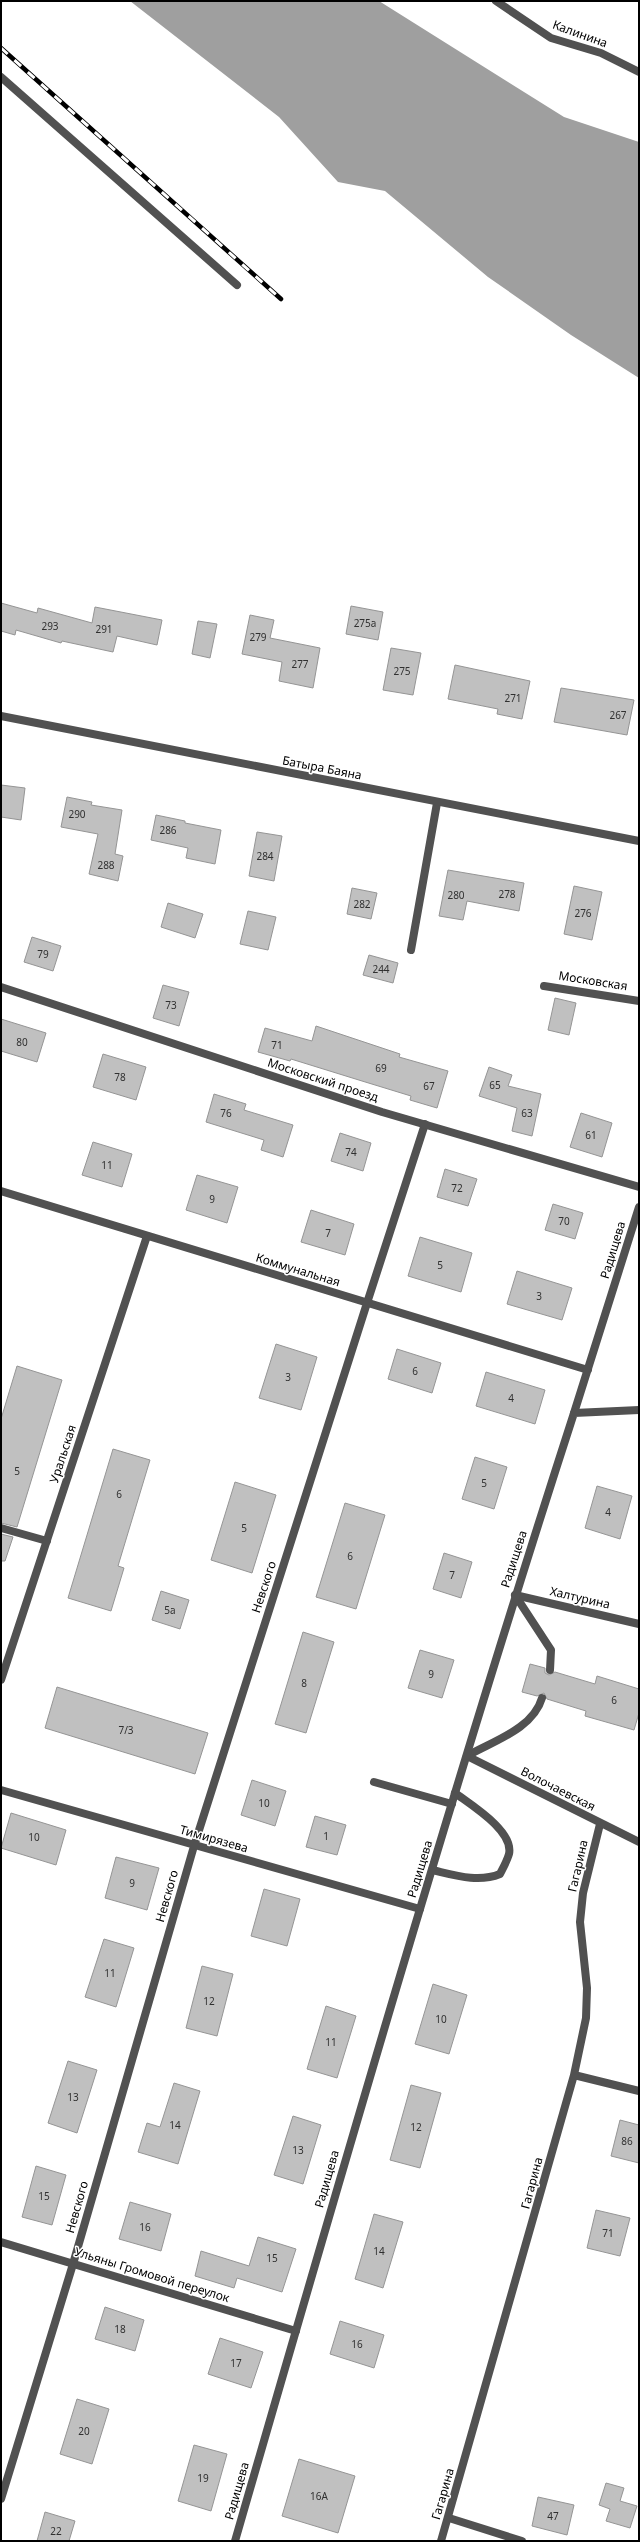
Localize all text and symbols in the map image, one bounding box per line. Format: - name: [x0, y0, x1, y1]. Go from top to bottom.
- street label: Калинина: [550, 16, 610, 51]
- house number: 275а: [354, 616, 376, 630]
- house number: 293: [41, 619, 59, 633]
- house number: 291: [95, 622, 113, 636]
- house number: 279: [249, 630, 267, 644]
- house number: 277: [291, 657, 309, 671]
- house number: 275: [393, 664, 411, 678]
- house number: 271: [504, 691, 522, 705]
- house number: 267: [609, 708, 627, 722]
- street label: Батыра Баяна: [281, 751, 363, 784]
- house number: 290: [68, 807, 86, 821]
- house number: 286: [159, 823, 177, 837]
- house number: 284: [256, 849, 274, 863]
- house number: 288: [97, 858, 115, 872]
- house number: 278: [498, 887, 516, 901]
- house number: 280: [447, 888, 465, 902]
- house number: 282: [353, 897, 371, 911]
- house number: 276: [574, 906, 592, 920]
- house number: 79: [37, 947, 49, 961]
- house number: 244: [372, 962, 390, 976]
- street label: Московская: [557, 967, 629, 994]
- house number: 73: [165, 998, 177, 1012]
- house number: 80: [16, 1035, 28, 1049]
- house number: 71: [271, 1038, 283, 1052]
- street label: Московский проезд: [266, 1054, 381, 1106]
- house number: 69: [375, 1061, 387, 1075]
- house number: 78: [114, 1070, 126, 1084]
- house number: 65: [489, 1078, 501, 1092]
- house number: 67: [423, 1079, 435, 1093]
- house number: 76: [220, 1106, 232, 1120]
- house number: 63: [521, 1106, 533, 1120]
- house number: 61: [585, 1128, 597, 1142]
- house number: 74: [345, 1145, 357, 1159]
- house number: 11: [101, 1158, 113, 1172]
- house number: 72: [451, 1181, 463, 1195]
- house number: 9: [209, 1192, 215, 1206]
- house number: 70: [558, 1214, 570, 1228]
- street label: Радищева: [596, 1219, 629, 1281]
- house number: 7: [325, 1226, 331, 1240]
- street label: Коммунальная: [254, 1249, 342, 1290]
- house number: 5: [437, 1258, 443, 1272]
- house number: 3: [536, 1289, 542, 1303]
- house number: 6: [412, 1364, 418, 1378]
- house number: 3: [285, 1370, 291, 1384]
- house number: 4: [508, 1391, 514, 1405]
- street label: Уральская: [45, 1422, 80, 1485]
- house number: 5: [14, 1464, 20, 1478]
- house number: 5: [481, 1476, 487, 1490]
- house number: 6: [116, 1487, 122, 1501]
- house number: 4: [605, 1505, 611, 1519]
- house number: 5: [241, 1521, 247, 1535]
- street label: Радищева: [496, 1528, 531, 1590]
- house number: 6: [347, 1549, 353, 1563]
- street label: Невского: [247, 1559, 280, 1615]
- house number: 7: [449, 1568, 455, 1582]
- street label: Халтурина: [548, 1582, 612, 1613]
- house number: 5а: [164, 1603, 176, 1617]
- house number: 9: [428, 1667, 434, 1681]
- house number: 8: [301, 1676, 307, 1690]
- house number: 6: [611, 1693, 617, 1707]
- house number: 7/3: [118, 1723, 134, 1737]
- street label: Волочаевская: [518, 1762, 599, 1815]
- house number: 10: [258, 1796, 270, 1810]
- street label: Тимирязева: [178, 1821, 250, 1856]
- house number: 1: [323, 1829, 329, 1843]
- house number: 10: [28, 1830, 40, 1844]
- street label: Радищева: [403, 1838, 436, 1900]
- street label: Гагарина: [563, 1838, 592, 1894]
- street label: Невского: [151, 1868, 182, 1924]
- house number: 9: [129, 1876, 135, 1890]
- house number: 11: [104, 1966, 116, 1980]
- house number: 12: [203, 1994, 215, 2008]
- house number: 10: [435, 2012, 447, 2026]
- house number: 11: [325, 2035, 337, 2049]
- house number: 13: [67, 2090, 79, 2104]
- house number: 14: [169, 2118, 181, 2132]
- house number: 12: [410, 2120, 422, 2134]
- house number: 86: [621, 2134, 633, 2148]
- house number: 13: [292, 2143, 304, 2157]
- street label: Радищева: [310, 2148, 343, 2210]
- street label: Гагарина: [516, 2155, 547, 2211]
- street label: Невского: [61, 2179, 92, 2235]
- house number: 15: [38, 2189, 50, 2203]
- house number: 16: [139, 2220, 151, 2234]
- house number: 71: [602, 2226, 614, 2240]
- street label: Ульяны Громовой переулок: [73, 2243, 232, 2306]
- house number: 14: [373, 2244, 385, 2258]
- house number: 15: [266, 2251, 278, 2265]
- house number: 18: [114, 2322, 126, 2336]
- house number: 16: [351, 2337, 363, 2351]
- house number: 17: [230, 2356, 242, 2370]
- house number: 20: [78, 2424, 90, 2438]
- street label: Радищева: [220, 2460, 253, 2522]
- street label: Гагарина: [427, 2466, 458, 2522]
- house number: 19: [197, 2471, 209, 2485]
- house number: 16А: [310, 2489, 329, 2503]
- house number: 47: [547, 2509, 559, 2523]
- house number: 22: [50, 2524, 62, 2538]

